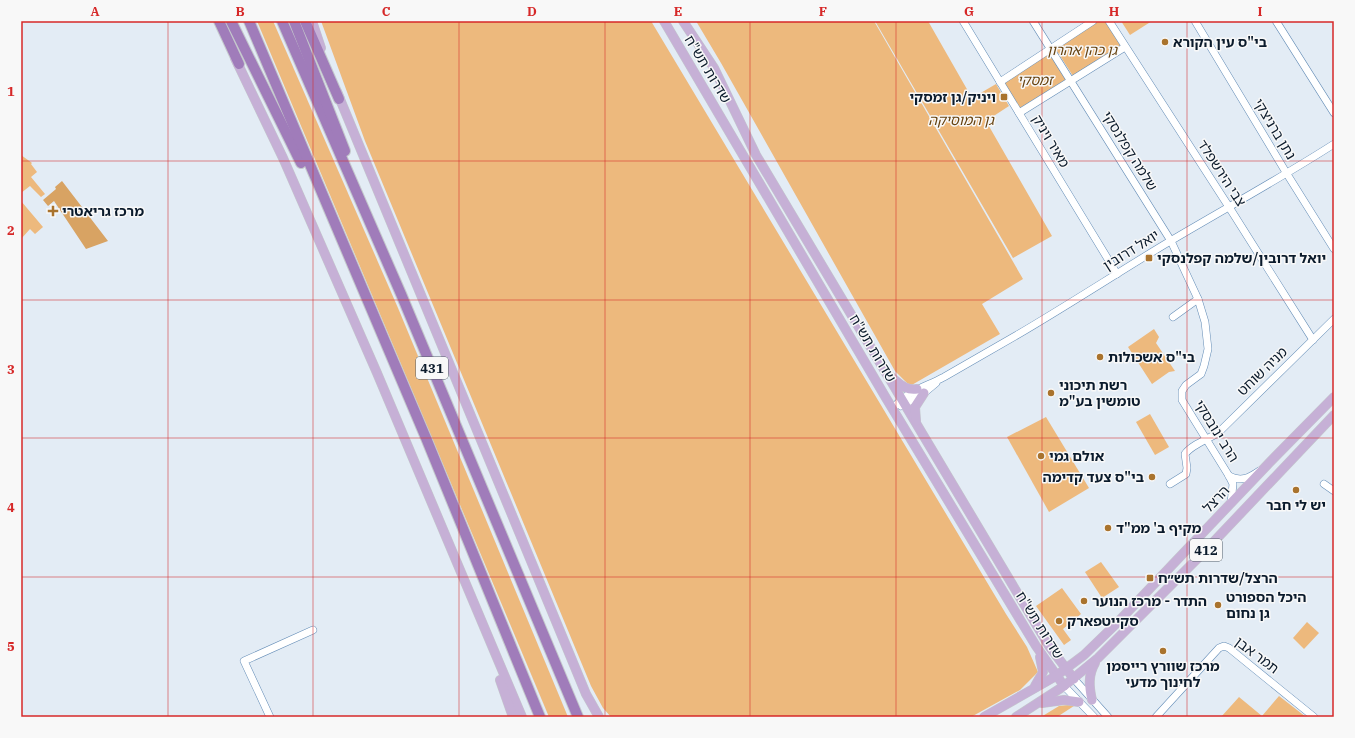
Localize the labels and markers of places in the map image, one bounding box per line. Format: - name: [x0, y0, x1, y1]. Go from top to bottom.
- place label: בי"ס עין הקורא: [1173, 33, 1267, 51]
- marker: בי"ס עין הקורא: [1160, 37, 1170, 47]
- place label: ויניק/גן זמסקי: [909, 88, 996, 106]
- marker: ויניק/גן זמסקי: [999, 92, 1009, 102]
- place label: מרכז גריאטרי: [62, 202, 144, 220]
- marker: מרכז גריאטרי: [47, 205, 59, 217]
- place label: יואל דרובין/שלמה קפלנסקי: [1157, 249, 1326, 267]
- marker: יואל דרובין/שלמה קפלנסקי: [1144, 253, 1154, 263]
- place label: בי"ס אשכולות: [1108, 348, 1195, 366]
- marker: בי"ס אשכולות: [1095, 352, 1105, 362]
- place label: רשת תיכוני טומשין בע"מ: [1059, 376, 1140, 410]
- marker: רשת תיכוני טומשין בע"מ: [1046, 388, 1056, 398]
- place label: אולם גמי: [1049, 447, 1105, 465]
- marker: אולם גמי: [1036, 451, 1046, 461]
- place label: בי"ס צעד קדימה: [1043, 468, 1144, 486]
- marker: בי"ס צעד קדימה: [1147, 472, 1157, 482]
- marker: יש לי חבר: [1291, 485, 1301, 495]
- place label: יש לי חבר: [1266, 496, 1326, 514]
- place label: מקיף ב' ממ"ד: [1116, 519, 1202, 537]
- marker: מקיף ב' ממ"ד: [1103, 523, 1113, 533]
- place label: הרצל/שדרות תש״ח: [1158, 569, 1278, 587]
- marker: הרצל/שדרות תש״ח: [1145, 573, 1155, 583]
- place label: היכל הספורט גן נחום: [1226, 588, 1307, 622]
- place label: התדר - מרכז הנוער: [1092, 592, 1207, 610]
- marker: התדר - מרכז הנוער: [1079, 596, 1089, 606]
- marker: היכל הספורט גן נחום: [1213, 600, 1223, 610]
- place label: סקייטפארק: [1067, 612, 1139, 630]
- marker: סקייטפארק: [1054, 616, 1064, 626]
- marker: מרכז שוורץ רייסמן לחינוך מדעי: [1158, 646, 1168, 656]
- place label: מרכז שוורץ רייסמן לחינוך מדעי: [1106, 657, 1220, 691]

